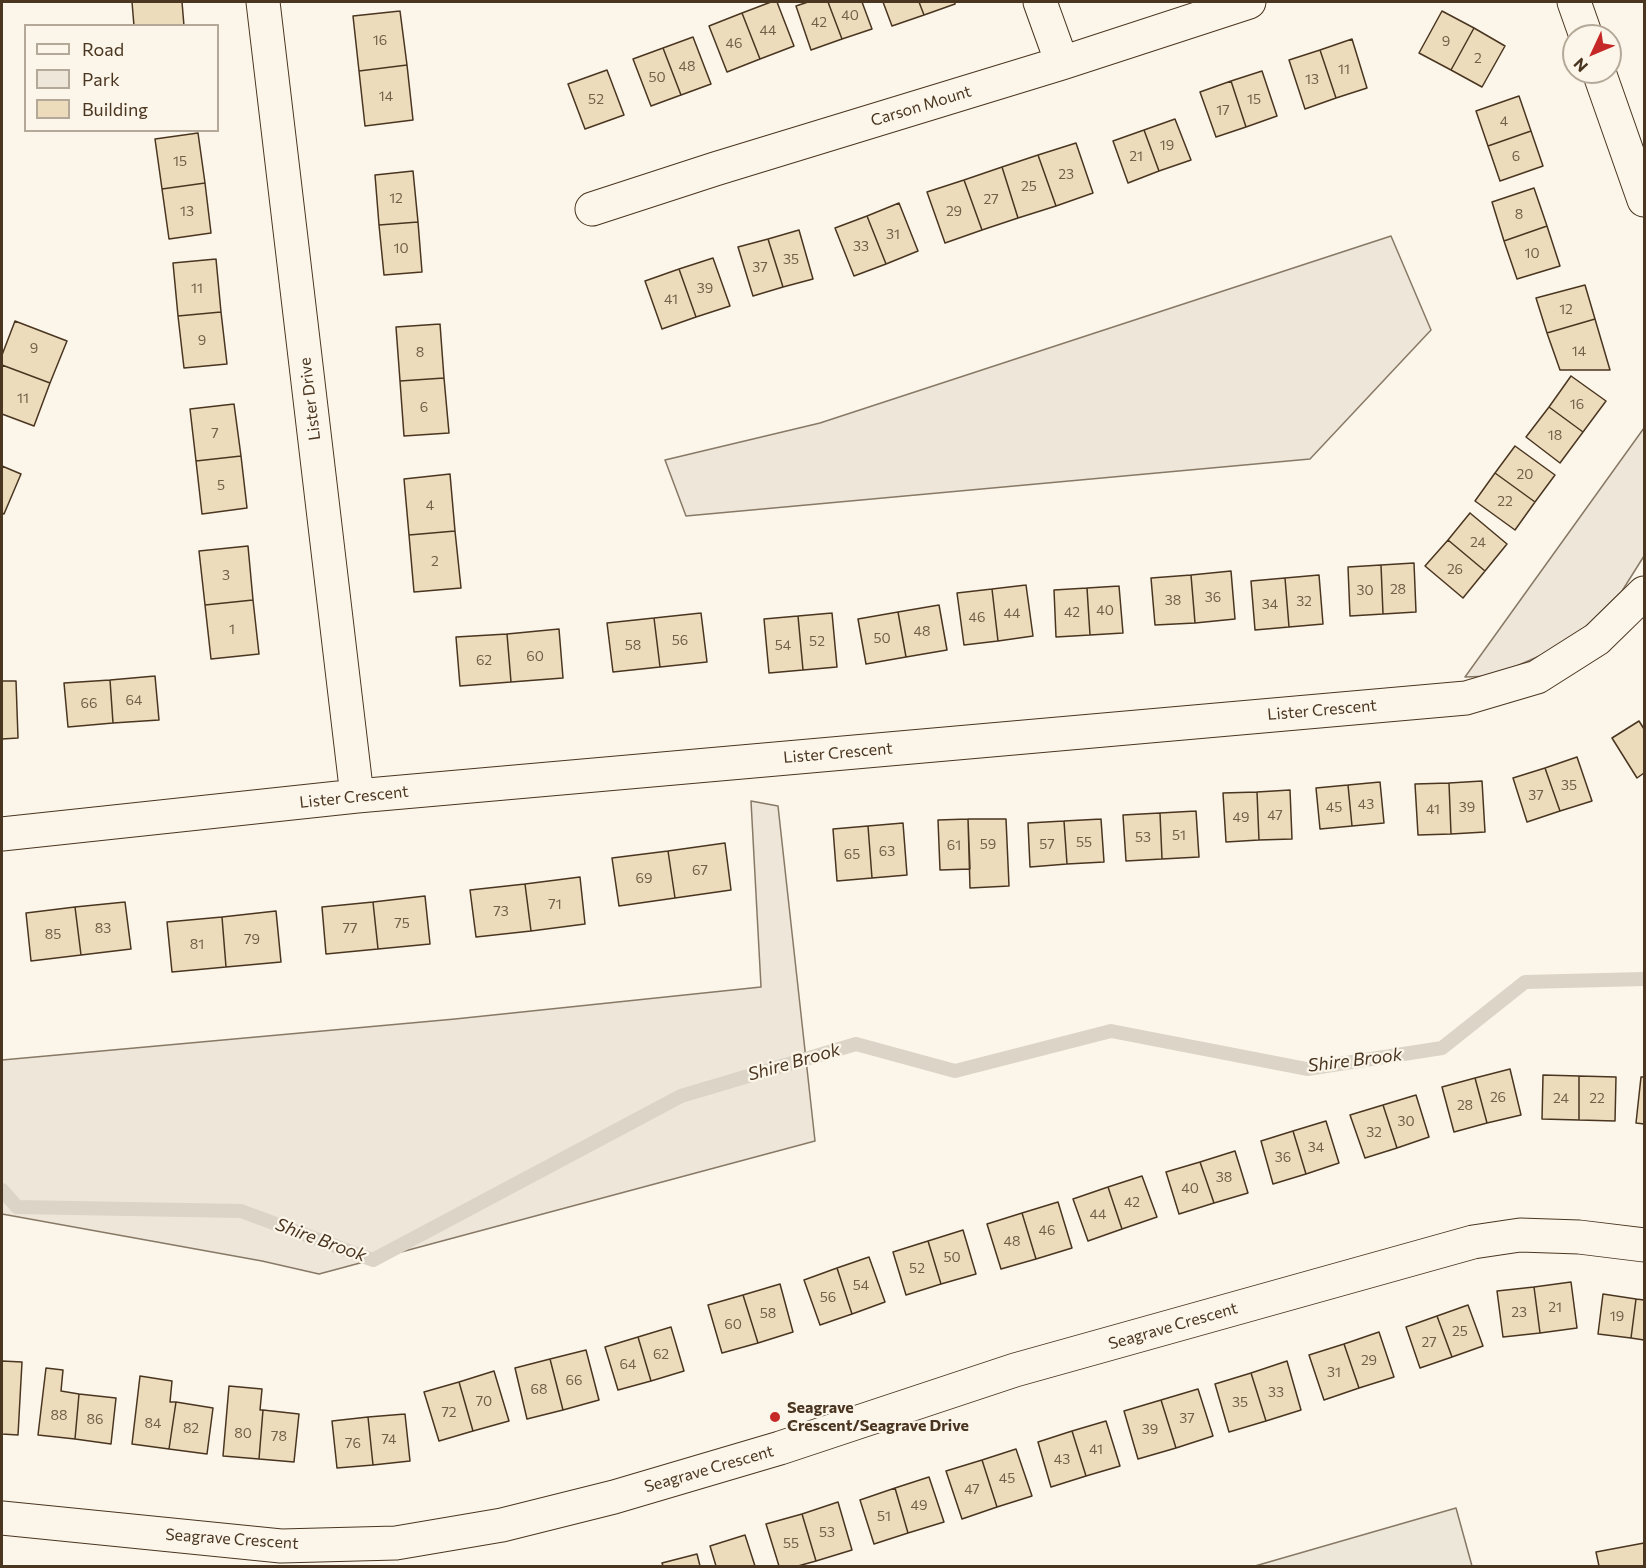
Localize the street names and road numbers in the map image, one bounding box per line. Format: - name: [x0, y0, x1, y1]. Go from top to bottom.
- street label: Carson Mount: [868, 82, 974, 130]
- street label: Lister Drive: [295, 356, 325, 442]
- street label: Lister Crescent: [1267, 696, 1377, 724]
- street label: Lister Crescent: [783, 739, 893, 767]
- street label: Lister Crescent: [298, 782, 410, 812]
- street label: Seagrave Crescent: [1106, 1298, 1240, 1354]
- street label: Seagrave Crescent: [642, 1441, 776, 1497]
- street label: Seagrave Crescent: [165, 1525, 299, 1553]

